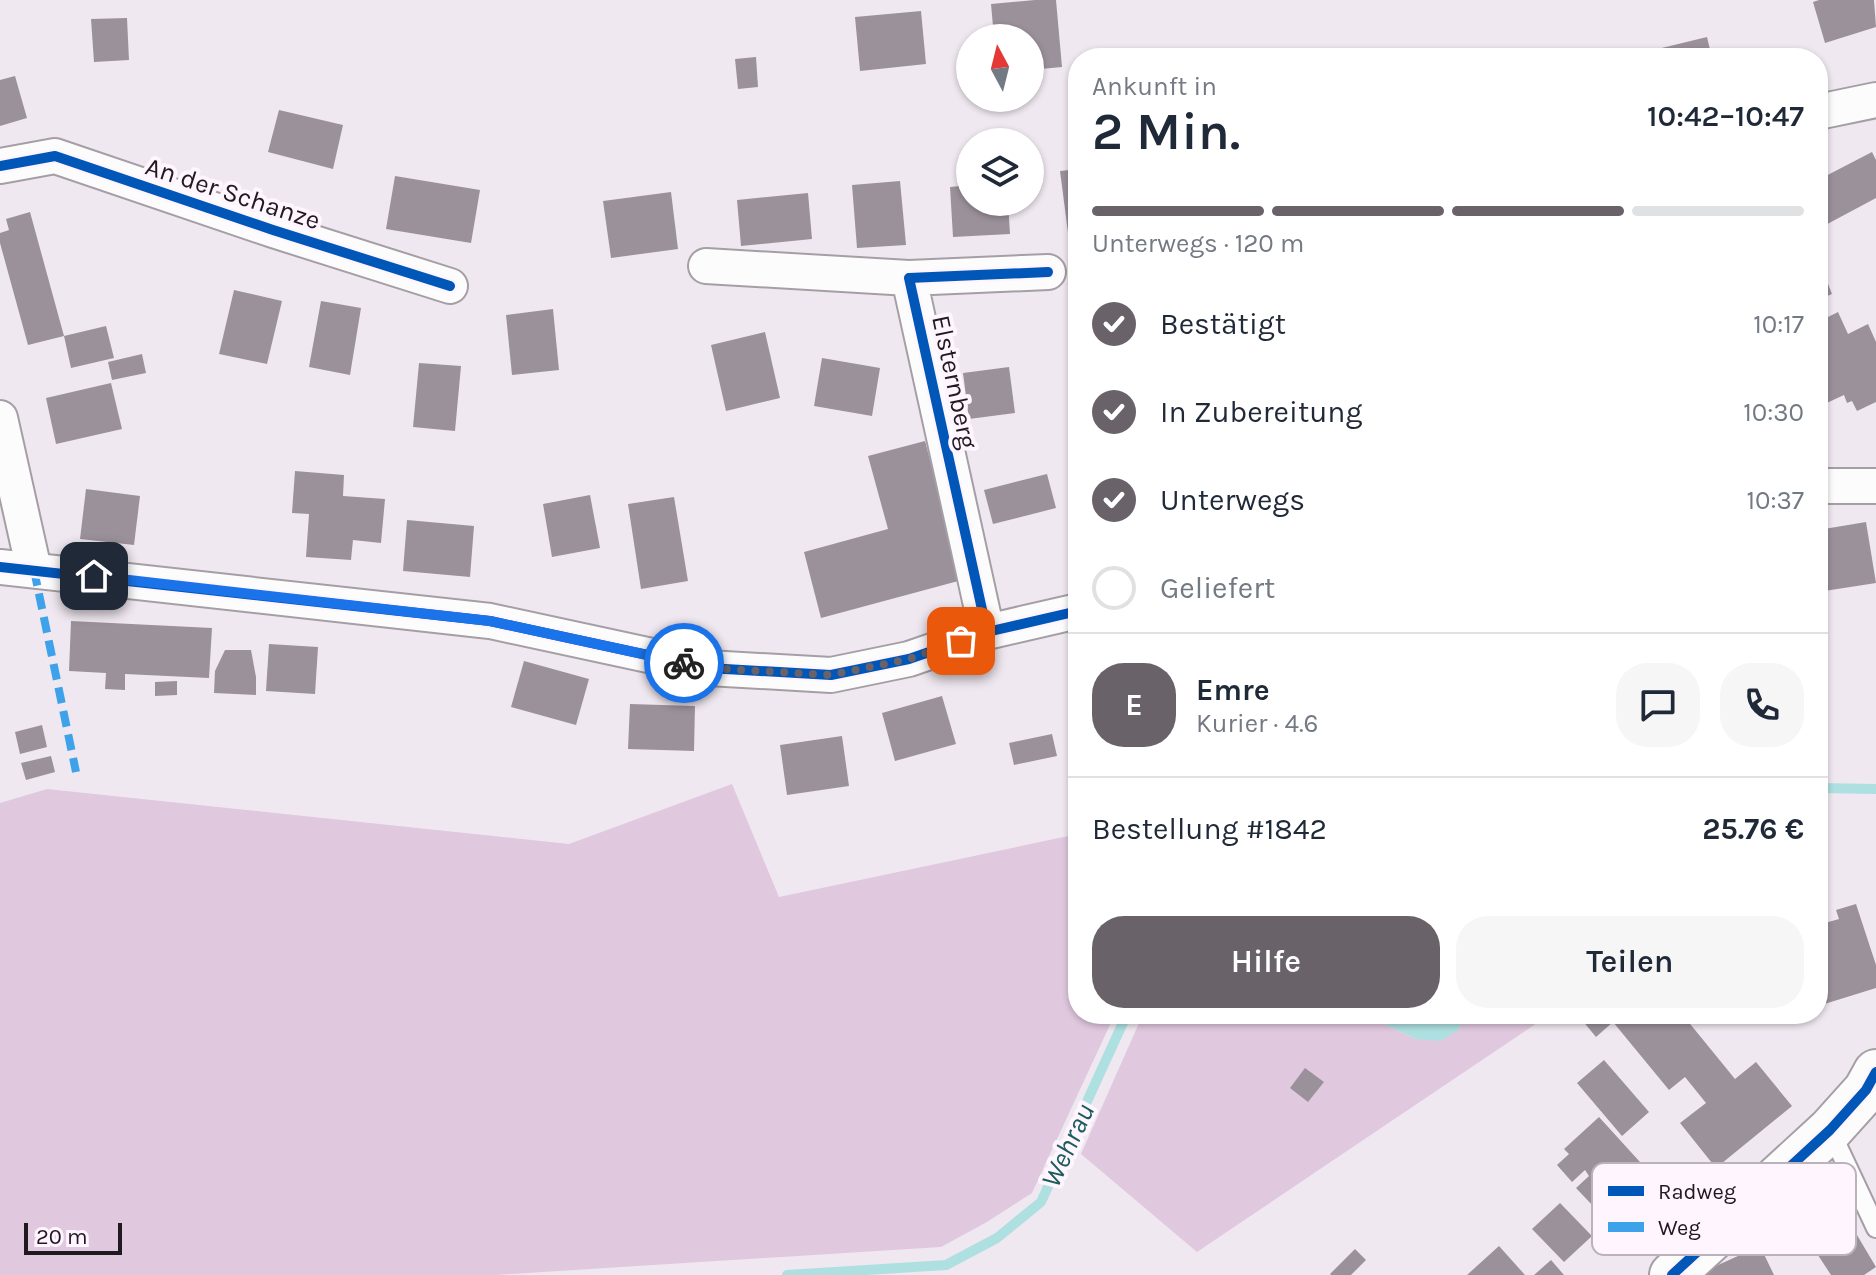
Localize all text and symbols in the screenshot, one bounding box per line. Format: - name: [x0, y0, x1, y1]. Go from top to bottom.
- north arrow: [956, 24, 1044, 112]
- map controls: [956, 24, 1044, 216]
- text: Ankunft in: [1092, 71, 1217, 102]
- text: 10:42–10:47: [1647, 98, 1804, 134]
- text: 2 Min.: [1092, 101, 1241, 162]
- button: layers: [956, 128, 1044, 216]
- street label: An der Schanze: [142, 151, 324, 236]
- text: Unterwegs · 120 m: [1092, 228, 1304, 259]
- icon: check: [1092, 302, 1136, 346]
- text: Bestätigt: [1160, 306, 1286, 342]
- text: 10:17: [1753, 309, 1804, 340]
- street label: Elsternberg: [925, 312, 984, 452]
- icon: check: [1092, 390, 1136, 434]
- text: In Zubereitung: [1160, 394, 1362, 430]
- text: 10:30: [1743, 397, 1804, 428]
- icon: check: [1092, 478, 1136, 522]
- text: Unterwegs: [1160, 482, 1305, 518]
- text: 10:37: [1746, 485, 1804, 516]
- pin: [60, 542, 128, 610]
- icon: home: [72, 554, 116, 598]
- text: Geliefert: [1160, 570, 1275, 606]
- pin: [927, 607, 995, 675]
- icon: bag: [939, 619, 983, 663]
- courier: [644, 623, 724, 703]
- icon: bike: [662, 641, 706, 685]
- button: chat: [1616, 663, 1700, 747]
- button: phone: [1720, 663, 1804, 747]
- text: Emre: [1196, 672, 1270, 708]
- text: E: [1125, 687, 1143, 723]
- text: Kurier · 4.6: [1196, 708, 1318, 739]
- text: Bestellung #1842: [1092, 811, 1327, 847]
- text: 25.76 €: [1702, 811, 1804, 847]
- button: Hilfe: [1092, 916, 1440, 1008]
- button: Teilen: [1456, 916, 1804, 1008]
- water label: Wehrau: [1034, 1098, 1101, 1192]
- legend: [1592, 1163, 1856, 1255]
- text: Radweg: [1658, 1179, 1737, 1205]
- text: Weg: [1658, 1215, 1701, 1241]
- scale bar: [24, 1219, 122, 1255]
- text: 20 m: [36, 1224, 88, 1250]

